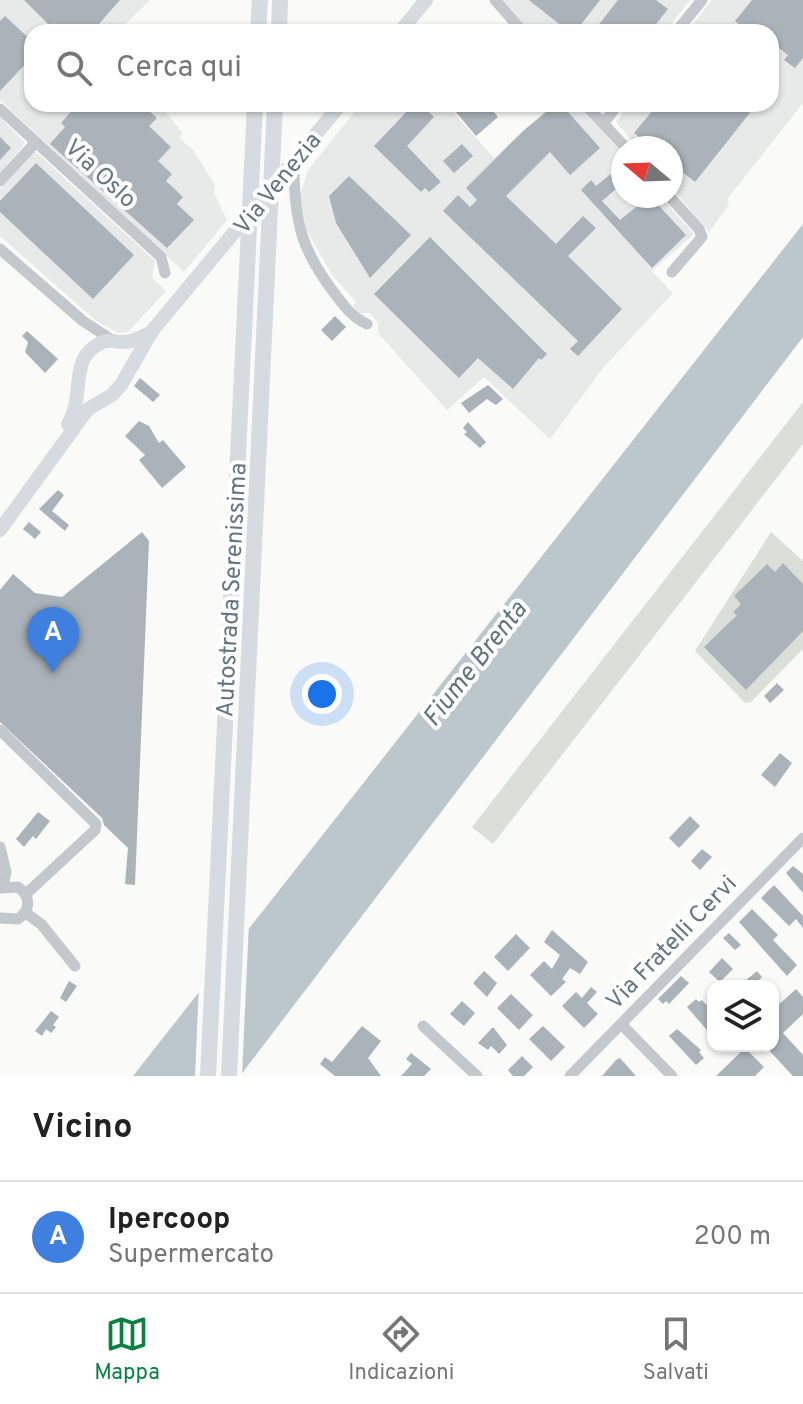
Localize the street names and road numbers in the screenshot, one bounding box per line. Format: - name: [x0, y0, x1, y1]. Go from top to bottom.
- street label: Via Venezia: [228, 127, 329, 241]
- street label: Via Oslo: [57, 134, 142, 215]
- street label: Autostrada Serenissima: [211, 462, 255, 718]
- street label: Via Fratelli Cervi: [601, 870, 744, 1017]

